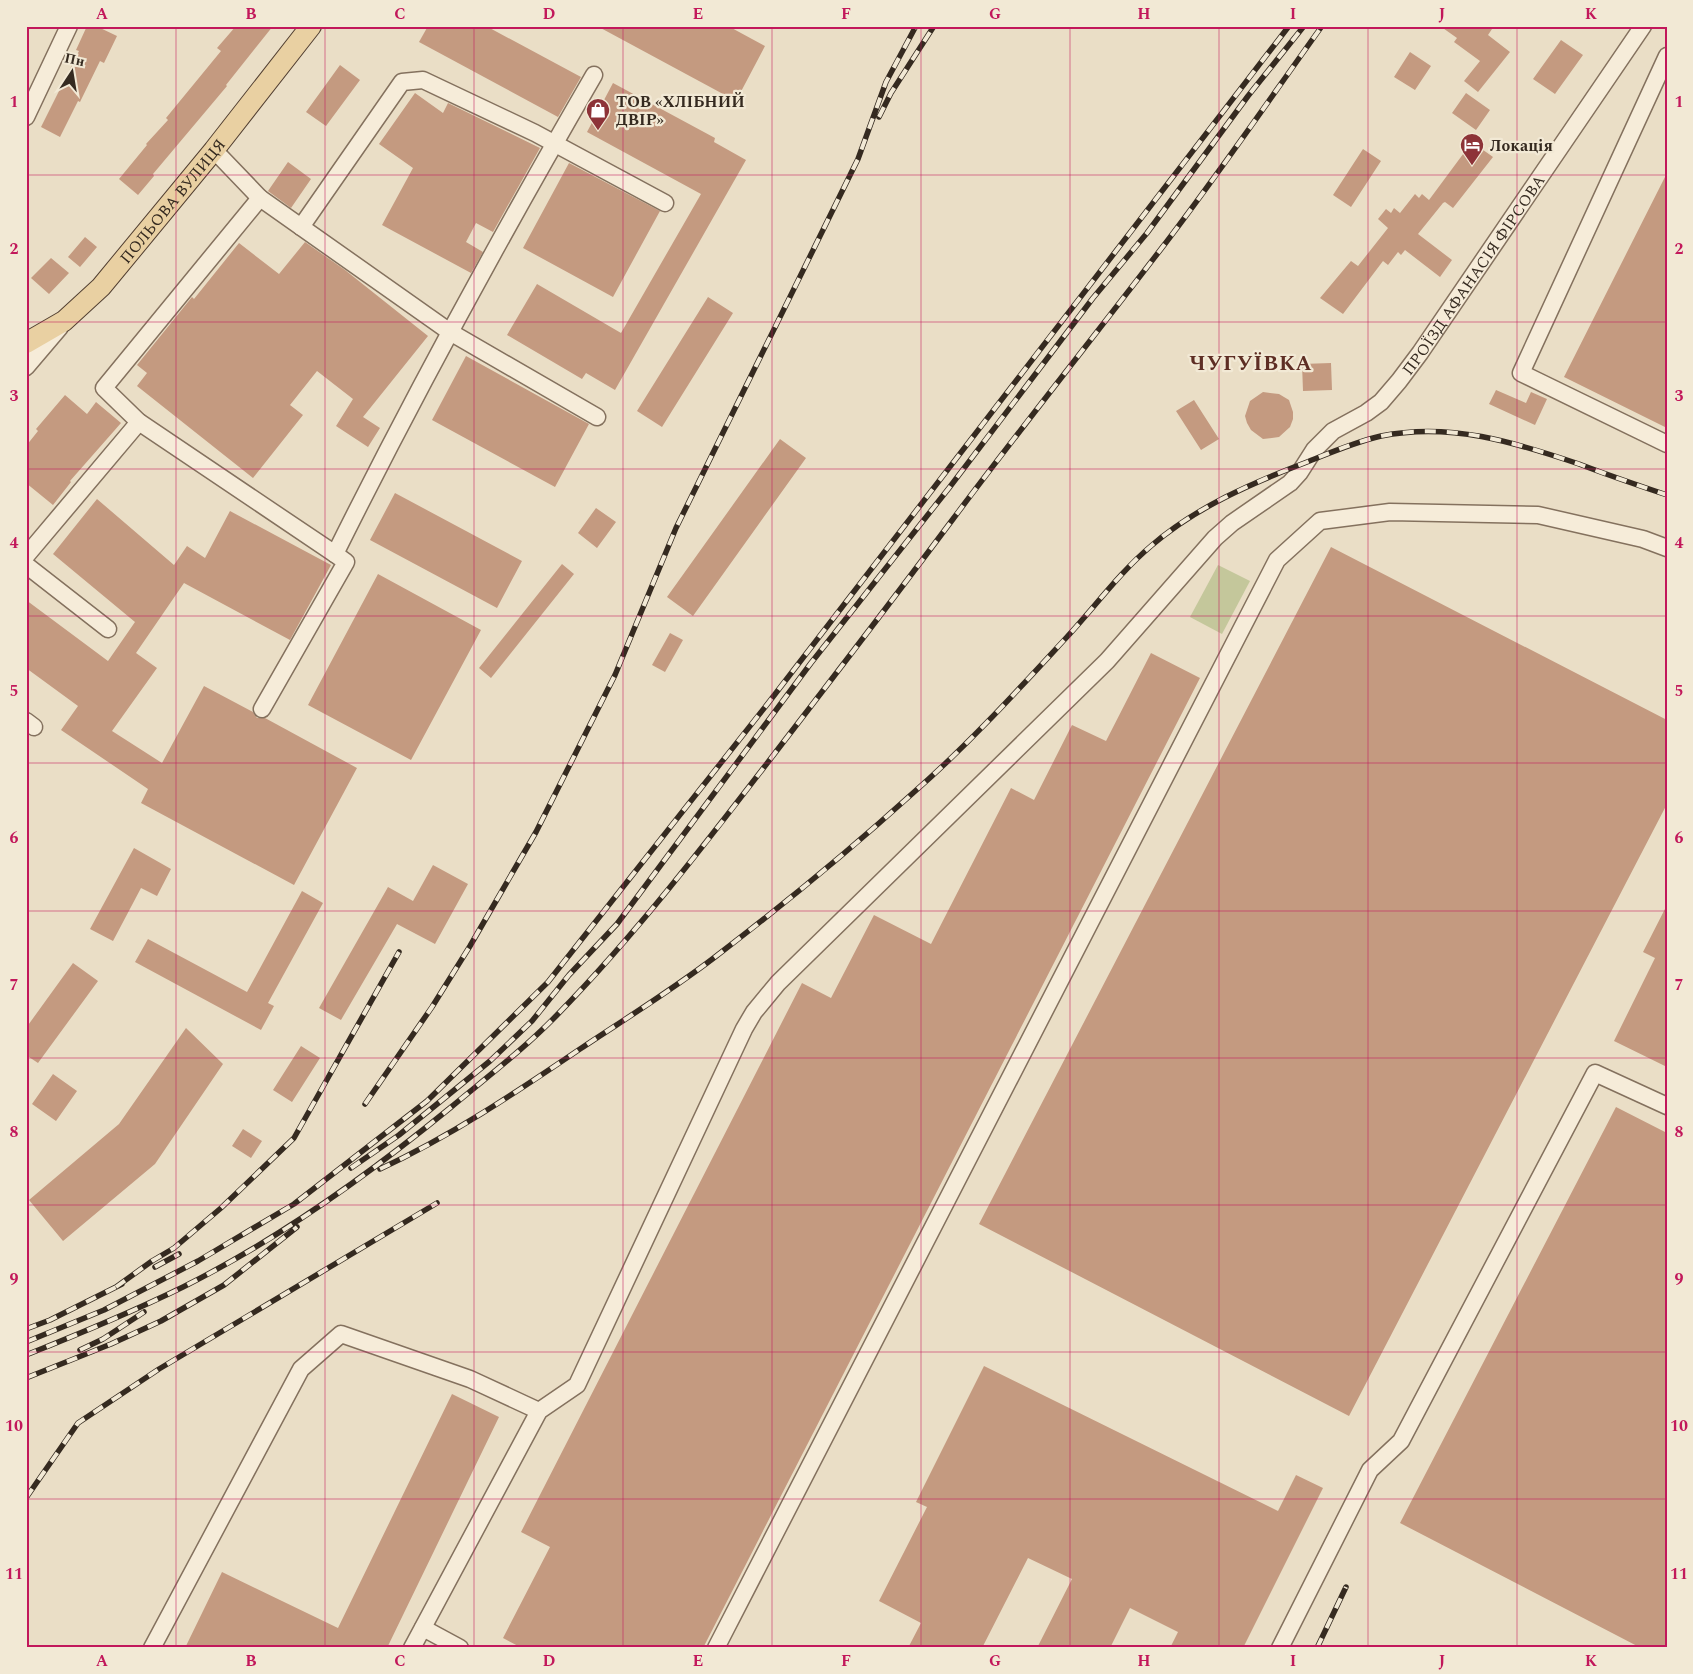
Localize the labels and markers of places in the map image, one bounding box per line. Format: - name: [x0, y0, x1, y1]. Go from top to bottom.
- place label: ТОВ «ХЛІБНИЙ ДВІР»: [616, 90, 745, 132]
- shop icon: ТОВ «ХЛІБНИЙ ДВІР»: [585, 97, 611, 131]
- hotel icon: Локація: [1459, 132, 1485, 166]
- place label: Локація: [1490, 134, 1553, 158]

